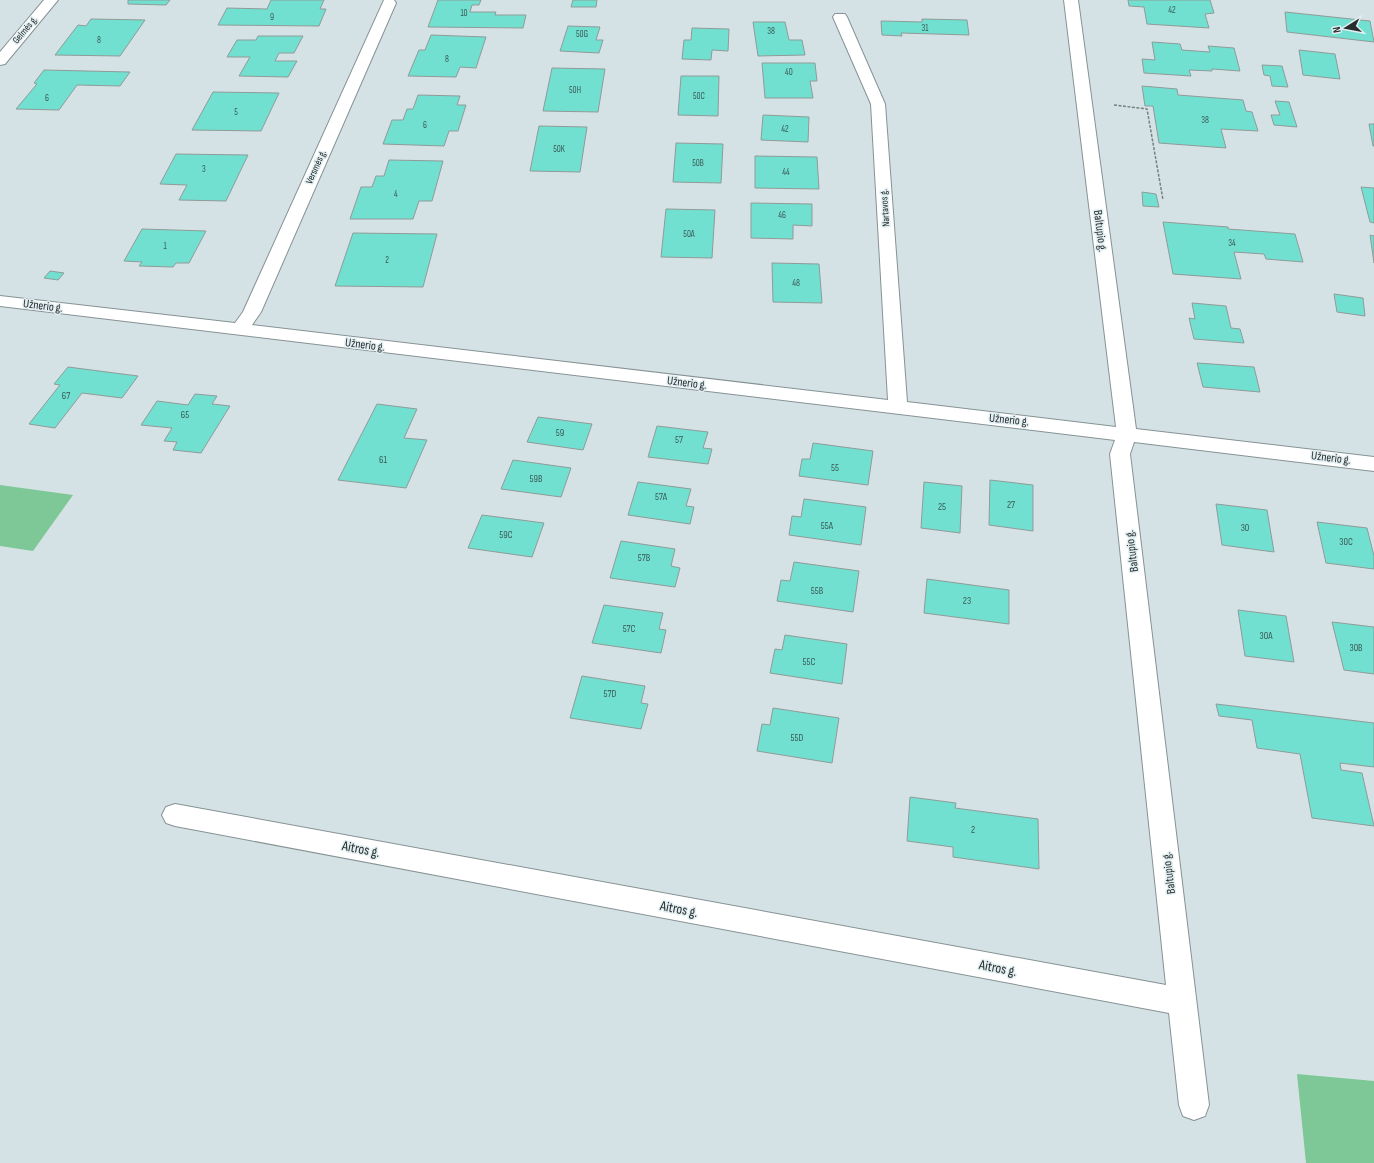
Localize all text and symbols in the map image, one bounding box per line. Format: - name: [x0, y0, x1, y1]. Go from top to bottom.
- house number: 42: [1168, 5, 1176, 16]
- house number: 10: [460, 8, 468, 19]
- north arrow: [1326, 8, 1366, 48]
- house number: 9: [270, 12, 274, 23]
- street label: Gelmės g.: [10, 14, 40, 46]
- house number: 31: [922, 23, 929, 34]
- house number: 38: [767, 26, 775, 37]
- text: N: [1330, 26, 1344, 34]
- house number: 50G: [576, 29, 588, 40]
- house number: 8: [97, 35, 101, 46]
- house number: 8: [445, 54, 449, 65]
- house number: 40: [785, 67, 793, 78]
- house number: 50H: [569, 85, 581, 96]
- house number: 50C: [693, 91, 705, 102]
- house number: 6: [45, 93, 49, 104]
- house number: 5: [234, 107, 238, 118]
- house number: 38: [1201, 115, 1209, 126]
- house number: 6: [423, 120, 427, 131]
- house number: 42: [781, 124, 789, 135]
- house number: 50K: [553, 144, 566, 155]
- street label: Versmės g.: [303, 148, 329, 186]
- house number: 50B: [692, 158, 704, 169]
- house number: 3: [202, 164, 206, 175]
- house number: 44: [782, 167, 790, 178]
- house number: 4: [394, 189, 398, 200]
- street label: Nartavos g.: [878, 189, 892, 227]
- street label: Baltupio g.: [1090, 209, 1110, 253]
- house number: 46: [778, 210, 786, 221]
- house number: 50A: [683, 229, 695, 240]
- house number: 34: [1228, 238, 1236, 249]
- house number: 1: [163, 241, 167, 252]
- house number: 2: [385, 255, 389, 266]
- house number: 48: [792, 278, 800, 289]
- street label: Užnerio g.: [22, 296, 64, 316]
- street label: Užnerio g.: [344, 335, 386, 355]
- street label: Užnerio g.: [666, 373, 708, 393]
- house number: 67: [62, 390, 70, 402]
- house number: 65: [181, 409, 189, 421]
- street label: Užnerio g.: [988, 410, 1030, 430]
- house number: 59: [556, 427, 564, 439]
- house number: 57: [675, 434, 683, 446]
- street label: Užnerio g.: [1310, 448, 1352, 468]
- house number: 61: [379, 454, 387, 466]
- house number: 55: [831, 462, 839, 474]
- house number: 59B: [530, 473, 543, 485]
- house number: 57A: [655, 491, 668, 503]
- house number: 27: [1007, 499, 1015, 511]
- house number: 25: [938, 501, 946, 513]
- house number: 55A: [821, 520, 834, 532]
- house number: 30: [1241, 522, 1249, 534]
- house number: 59C: [499, 529, 513, 541]
- street label: Baltupio g.: [1122, 529, 1142, 573]
- house number: 30C: [1339, 536, 1353, 548]
- house number: 57B: [638, 552, 651, 564]
- house number: 55B: [811, 585, 824, 597]
- house number: 23: [963, 595, 971, 607]
- house number: 57C: [623, 623, 636, 635]
- house number: 30A: [1260, 630, 1273, 642]
- house number: 30B: [1349, 642, 1363, 654]
- house number: 55C: [803, 656, 816, 668]
- house number: 57D: [604, 688, 617, 700]
- house number: 55D: [791, 732, 804, 744]
- house number: 2: [971, 824, 975, 836]
- street label: Aitros g.: [340, 837, 381, 861]
- street label: Baltupio g.: [1159, 851, 1179, 895]
- street label: Aitros g.: [658, 897, 699, 921]
- street label: Aitros g.: [977, 956, 1018, 980]

